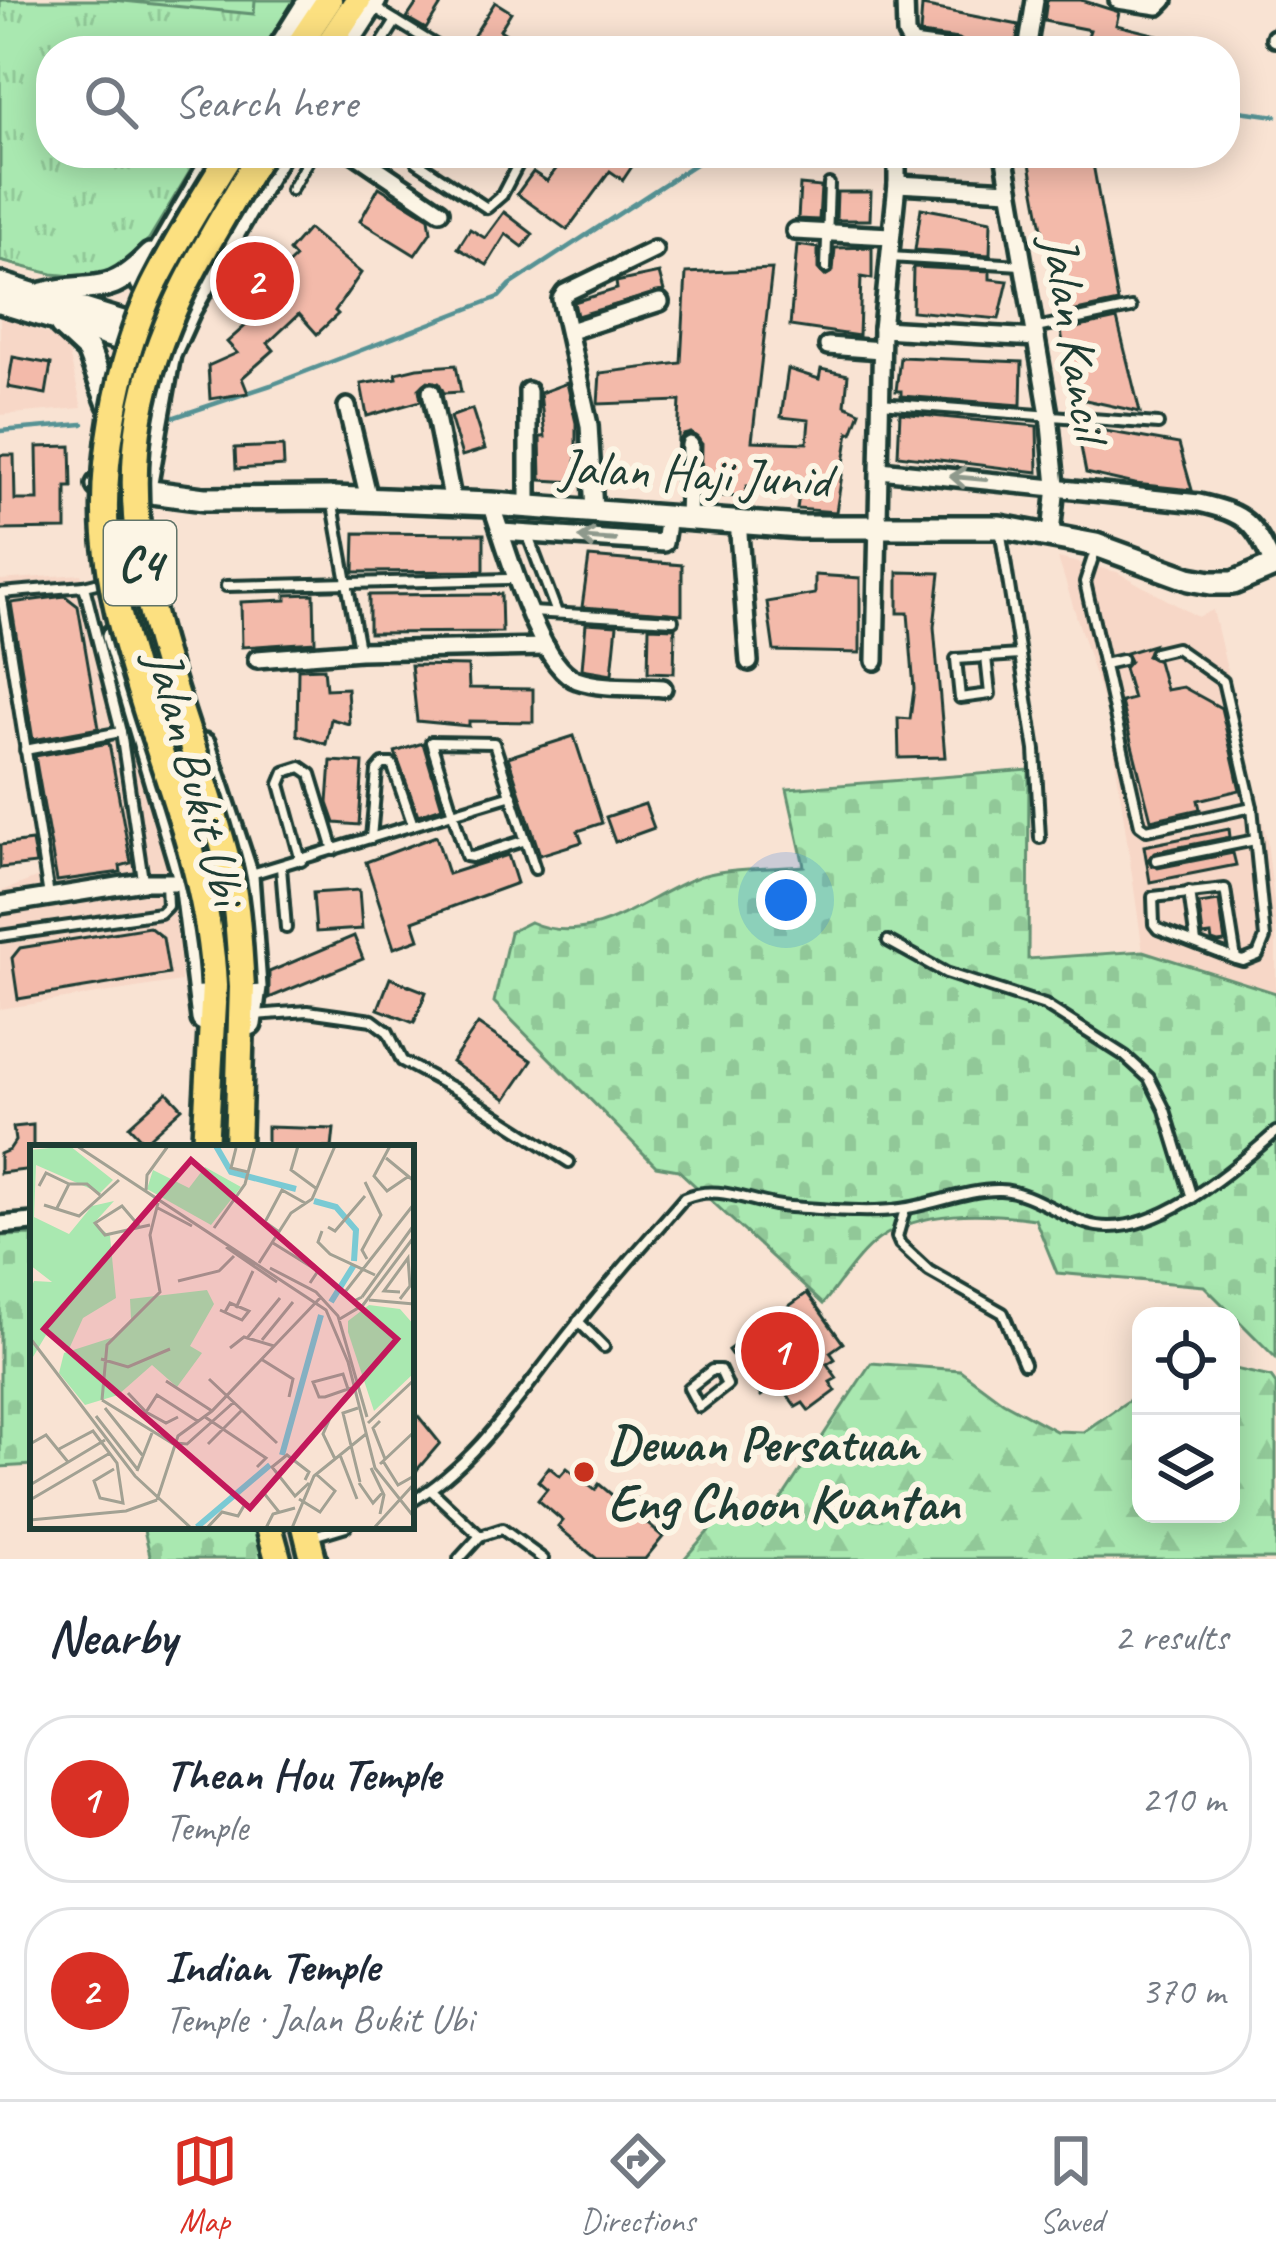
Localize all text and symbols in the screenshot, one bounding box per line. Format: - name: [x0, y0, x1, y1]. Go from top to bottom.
- search box: [36, 36, 1240, 168]
- icon: search: [78, 69, 144, 135]
- text: Search here: [174, 74, 357, 131]
- street label: Jalan Kancil: [1027, 228, 1124, 452]
- pin: 2: [216, 236, 294, 326]
- street label: Jalan Haji Junid: [555, 434, 840, 512]
- one-way arrow: [949, 466, 988, 489]
- road number: C4: [104, 521, 176, 605]
- one-way arrow: [578, 527, 617, 550]
- street label: Jalan Bukit Ubi: [131, 640, 262, 917]
- your location: [756, 870, 816, 930]
- inset map: [30, 1145, 414, 1529]
- pin: 1: [741, 1306, 819, 1396]
- map controls: [1132, 1307, 1240, 1523]
- button: locate: [1132, 1307, 1240, 1415]
- place label: Dewan Persatuan Eng Choon Kuantan: [608, 1412, 961, 1535]
- button: layers: [1132, 1415, 1240, 1523]
- marker: Dewan Persatuan Eng Choon Kuantan: [571, 1459, 597, 1485]
- text: Nearby: [48, 1605, 176, 1669]
- text: 2 results: [1114, 1613, 1228, 1662]
- text: Thean Hou Temple: [165, 1746, 441, 1803]
- text: 1: [81, 1775, 99, 1824]
- text: 210 m: [1141, 1775, 1225, 1824]
- text: Temple: [165, 1803, 248, 1852]
- text: Indian Temple: [165, 1938, 379, 1995]
- text: 2: [81, 1967, 99, 2016]
- text: 370 m: [1141, 1967, 1225, 2016]
- text: Temple · Jalan Bukit Ubi: [165, 1995, 473, 2044]
- tab: Map: [172, 2128, 238, 2242]
- tab: Directions: [581, 2128, 695, 2242]
- tab: Saved: [1038, 2128, 1104, 2242]

